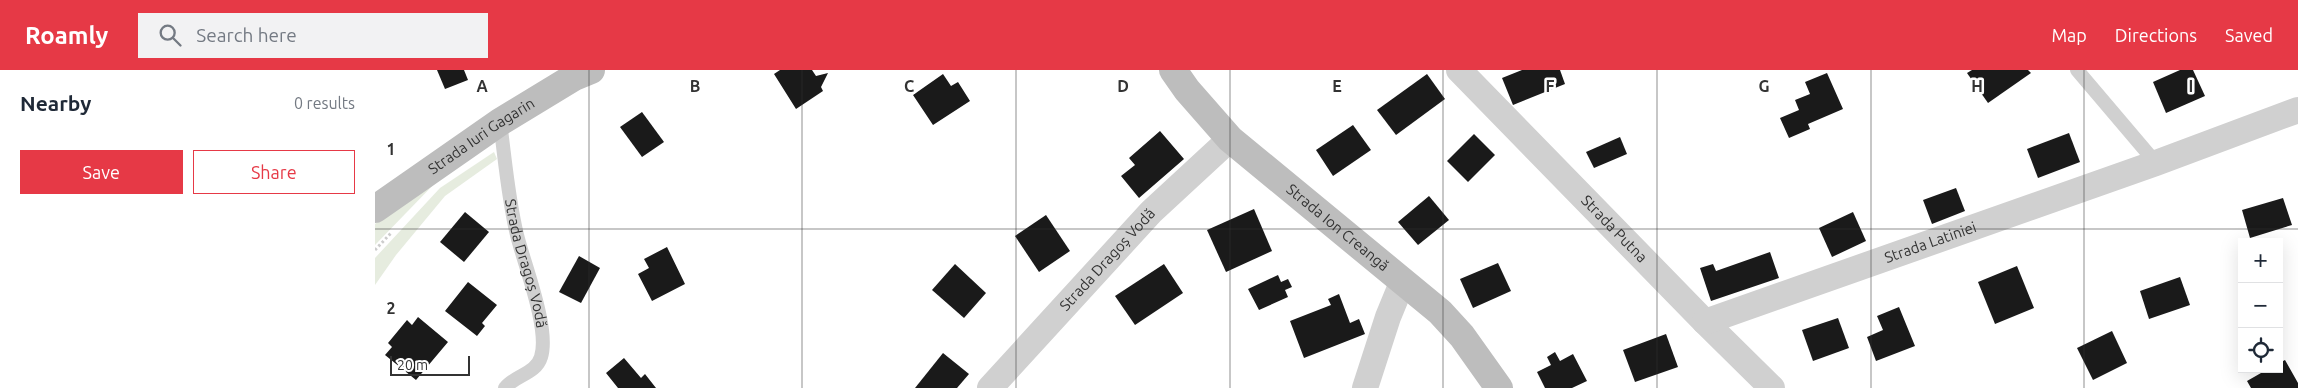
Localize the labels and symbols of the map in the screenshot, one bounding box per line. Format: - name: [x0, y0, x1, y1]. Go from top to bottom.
- text: A: [476, 77, 488, 95]
- text: B: [690, 77, 700, 95]
- text: C: [904, 77, 914, 95]
- text: D: [1117, 77, 1129, 95]
- text: E: [1332, 77, 1342, 95]
- text: F: [1546, 77, 1555, 95]
- text: G: [1758, 77, 1770, 95]
- text: H: [1971, 77, 1983, 95]
- text: I: [2189, 77, 2193, 95]
- street label: Strada Iuri Gagarin: [425, 94, 537, 177]
- text: 1: [386, 140, 396, 158]
- street label: Strada Ion Creangă: [1283, 180, 1393, 274]
- street label: Strada Putna: [1578, 191, 1651, 266]
- street label: Strada Dragoș Vodă: [502, 198, 551, 329]
- street label: Strada Dragoș Vodă: [1056, 205, 1158, 314]
- street label: Strada Latiniei: [1882, 218, 1978, 266]
- text: 2: [386, 299, 396, 317]
- scale bar: [390, 353, 470, 376]

